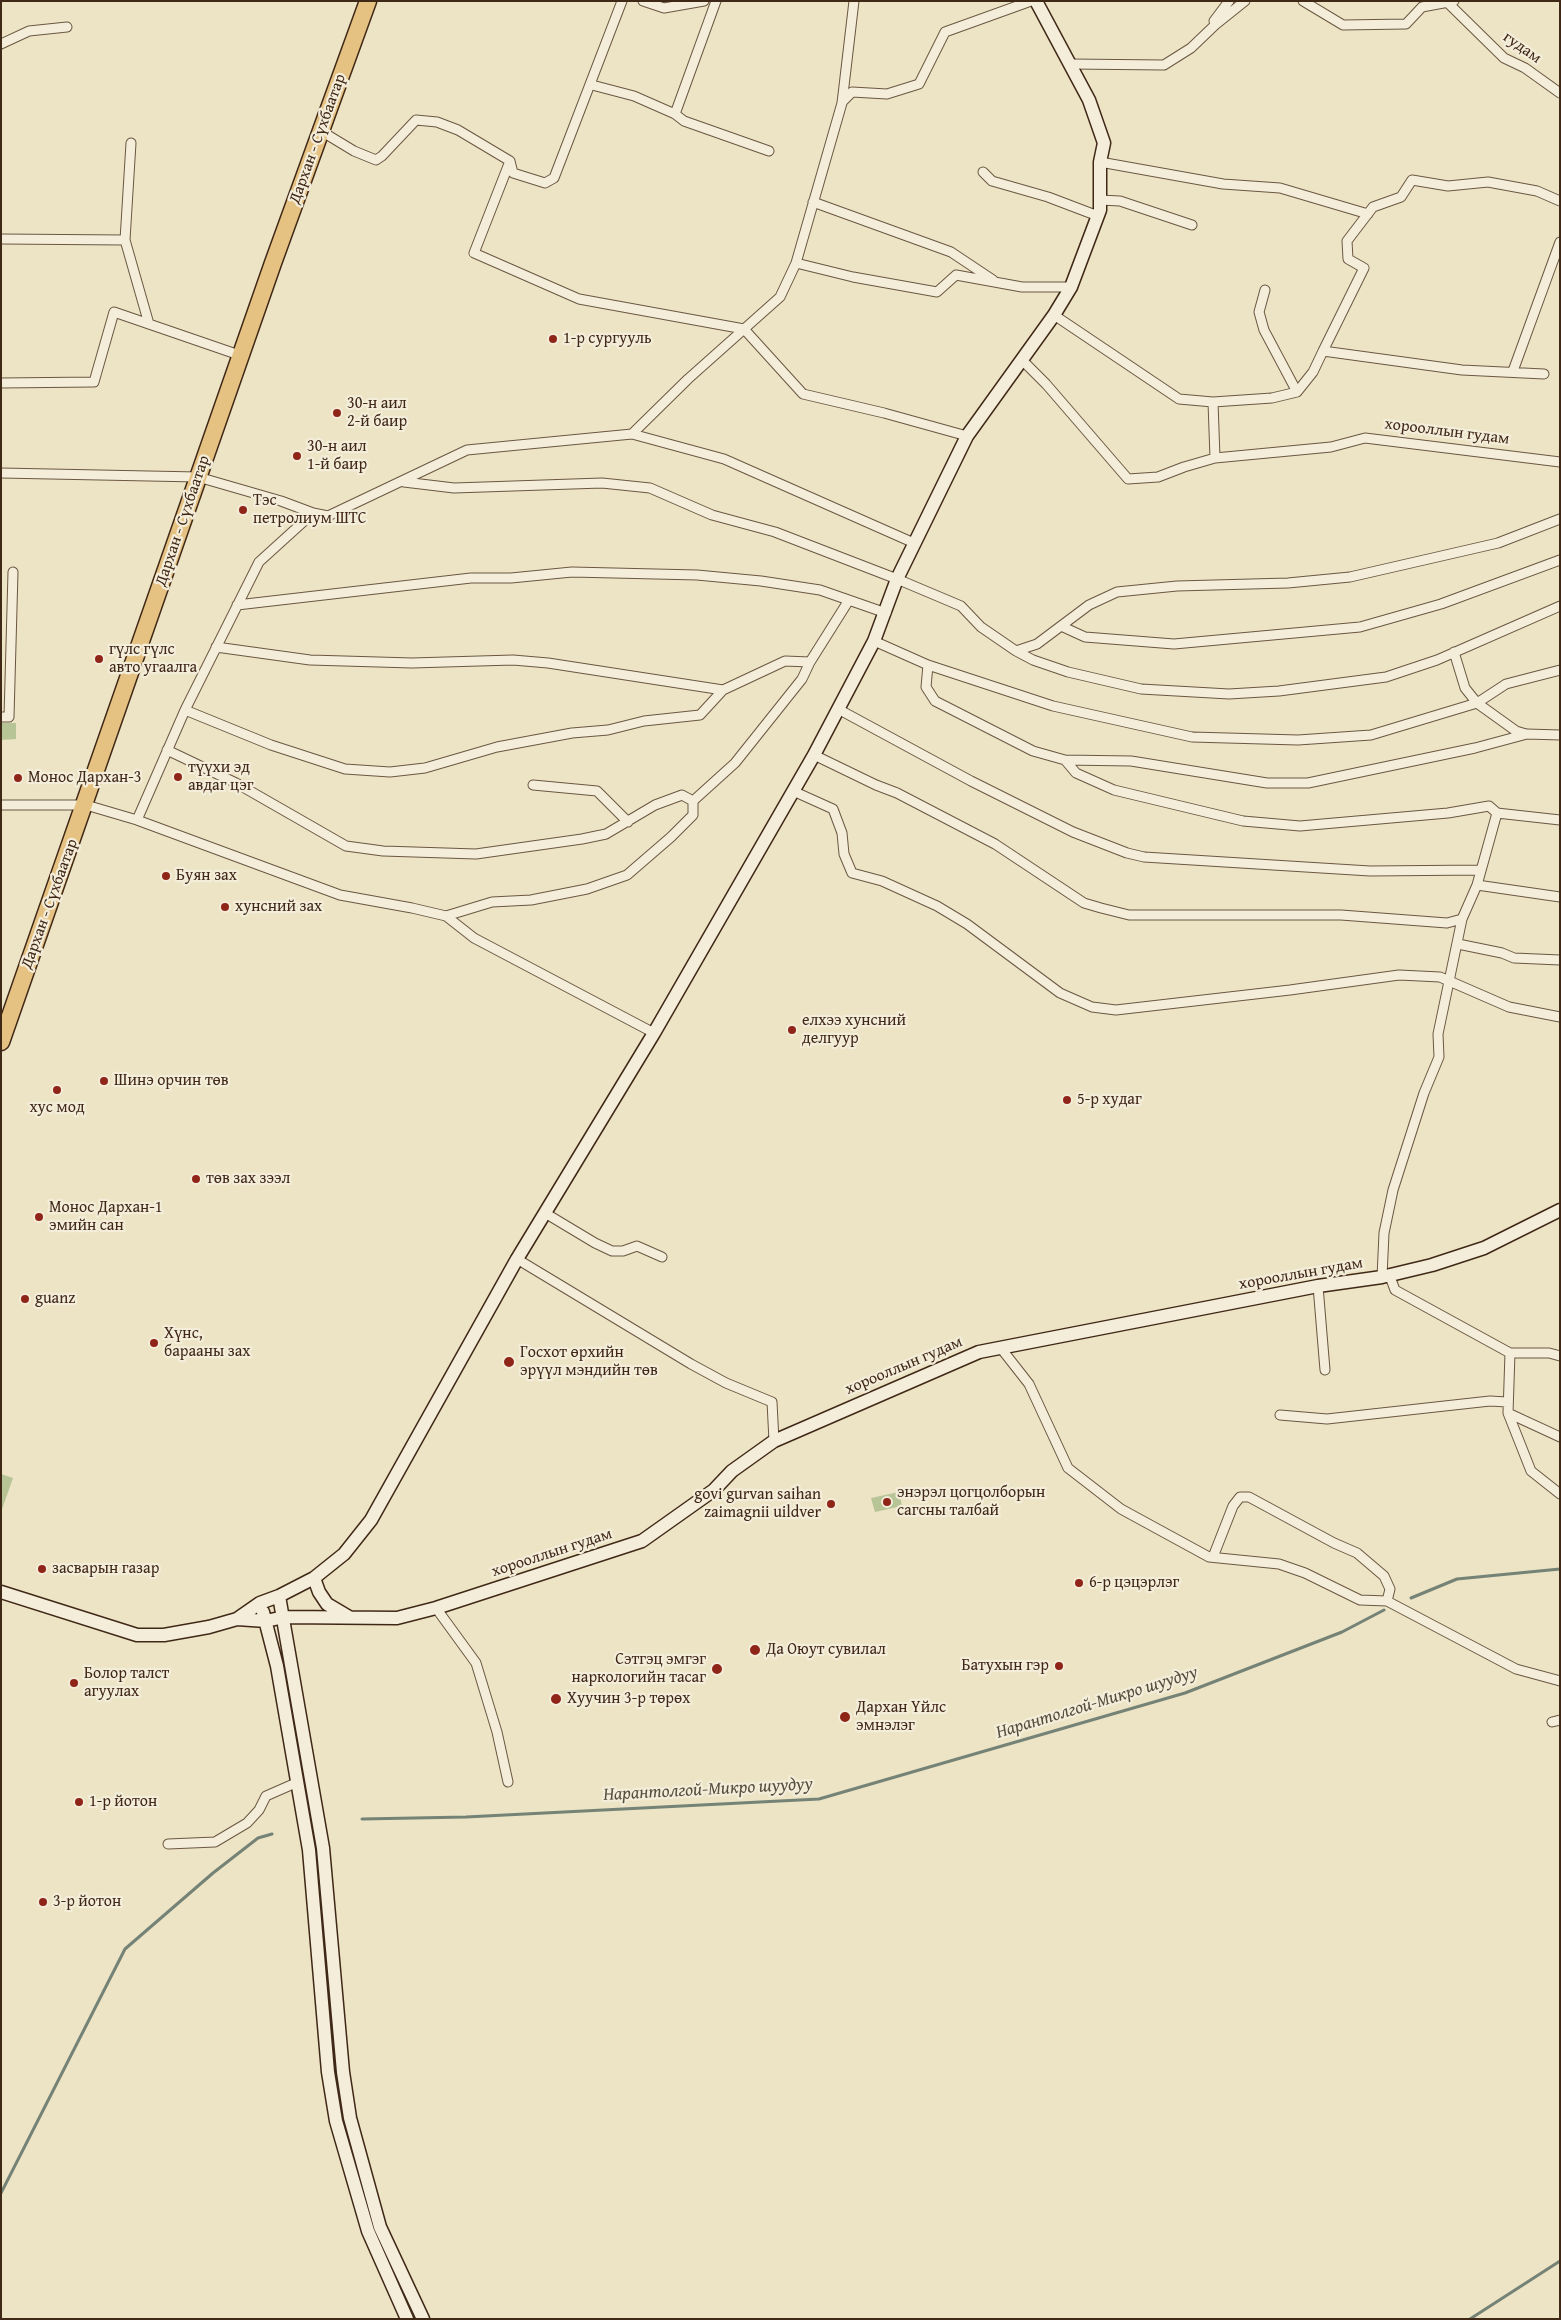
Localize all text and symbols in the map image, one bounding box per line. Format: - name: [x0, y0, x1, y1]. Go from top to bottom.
- street label: гудам: [1499, 28, 1545, 68]
- street label: Дархан - Сүхбаатар: [286, 71, 350, 207]
- place label: 1-р сургууль: [563, 329, 652, 349]
- marker: 1-р сургууль: [547, 333, 559, 345]
- place label: 30-н аил 2-й баир: [347, 394, 407, 432]
- marker: 30-н аил 2-й баир: [331, 407, 343, 419]
- street label: хорооллын гудам: [1384, 415, 1510, 449]
- place label: 30-н аил 1-й баир: [307, 437, 367, 475]
- marker: 30-н аил 1-й баир: [291, 450, 303, 462]
- street label: Дархан - Сүхбаатар: [152, 453, 214, 589]
- place label: Тэс петролиум ШТС: [253, 491, 367, 529]
- marker: Тэс петролиум ШТС: [237, 504, 249, 516]
- place label: гүлс гүлс авто угаалга: [109, 640, 197, 678]
- marker: гүлс гүлс авто угаалга: [93, 653, 105, 665]
- place label: түүхи эд авдаг цэг: [188, 758, 253, 796]
- place label: Монос Дархан-3: [28, 768, 142, 788]
- marker: түүхи эд авдаг цэг: [172, 771, 184, 783]
- marker: Монос Дархан-3: [12, 772, 24, 784]
- street label: Дархан - Сүхбаатар: [18, 836, 82, 972]
- place label: Буян зах: [176, 866, 237, 886]
- marker: Буян зах: [160, 870, 172, 882]
- place label: хунсний зах: [235, 897, 322, 917]
- marker: хунсний зах: [219, 901, 231, 913]
- place label: елхээ хунсний делгуур: [802, 1011, 906, 1049]
- marker: елхээ хунсний делгуур: [786, 1024, 798, 1036]
- place label: Шинэ орчин төв: [114, 1071, 229, 1091]
- marker: Шинэ орчин төв: [98, 1075, 110, 1087]
- marker: хус мод: [51, 1084, 63, 1096]
- place label: 5-р худаг: [1077, 1090, 1142, 1110]
- marker: 5-р худаг: [1061, 1094, 1073, 1106]
- place label: хус мод: [29, 1098, 85, 1118]
- place label: төв зах зээл: [206, 1169, 290, 1189]
- marker: төв зах зээл: [190, 1173, 202, 1185]
- place label: Монос Дархан-1 эмийн сан: [49, 1198, 163, 1236]
- marker: Монос Дархан-1 эмийн сан: [33, 1211, 45, 1223]
- street label: хорооллын гудам: [1238, 1254, 1364, 1294]
- place label: guanz: [35, 1289, 75, 1309]
- marker: guanz: [19, 1293, 31, 1305]
- place label: Хүнс, барааны зах: [164, 1324, 250, 1362]
- street label: хорооллын гудам: [842, 1333, 966, 1399]
- marker: Хүнс, барааны зах: [148, 1337, 160, 1349]
- place label: Госхот өрхийн эрүүл мэндийн төв: [520, 1343, 658, 1381]
- marker: Госхот өрхийн эрүүл мэндийн төв: [502, 1355, 516, 1369]
- place label: энэрэл цогцолборын сагсны талбай: [897, 1483, 1045, 1521]
- place label: govi gurvan saihan zaimagnii uildver: [694, 1485, 821, 1523]
- marker: энэрэл цогцолборын сагсны талбай: [881, 1496, 893, 1508]
- marker: govi gurvan saihan zaimagnii uildver: [825, 1498, 837, 1510]
- street label: хорооллын гудам: [489, 1524, 615, 1582]
- place label: засварын газар: [52, 1559, 159, 1579]
- marker: засварын газар: [36, 1563, 48, 1575]
- place label: 6-р цэцэрлэг: [1089, 1573, 1179, 1593]
- marker: 6-р цэцэрлэг: [1073, 1577, 1085, 1589]
- place label: Да Оюут сувилал: [766, 1640, 886, 1660]
- marker: Да Оюут сувилал: [748, 1643, 762, 1657]
- place label: Сэтгэц эмгэг наркологийн тасаг: [572, 1650, 706, 1688]
- place label: Батухын гэр: [961, 1656, 1049, 1676]
- marker: Батухын гэр: [1053, 1660, 1065, 1672]
- marker: Сэтгэц эмгэг наркологийн тасаг: [710, 1662, 724, 1676]
- water label: Нарантолгой-Микро шуудуу: [994, 1662, 1200, 1744]
- place label: Болор талст агуулах: [84, 1664, 169, 1702]
- marker: Болор талст агуулах: [68, 1677, 80, 1689]
- place label: Хуучин 3-р төрөх: [567, 1689, 690, 1709]
- marker: Хуучин 3-р төрөх: [549, 1692, 563, 1706]
- place label: Дархан Үйлс эмнэлэг: [856, 1698, 946, 1736]
- marker: Дархан Үйлс эмнэлэг: [838, 1710, 852, 1724]
- water label: Нарантолгой-Микро шуудуу: [603, 1774, 813, 1806]
- place label: 1-р йотон: [89, 1792, 157, 1812]
- marker: 1-р йотон: [73, 1796, 85, 1808]
- place label: 3-р йотон: [53, 1892, 121, 1912]
- marker: 3-р йотон: [37, 1896, 49, 1908]

